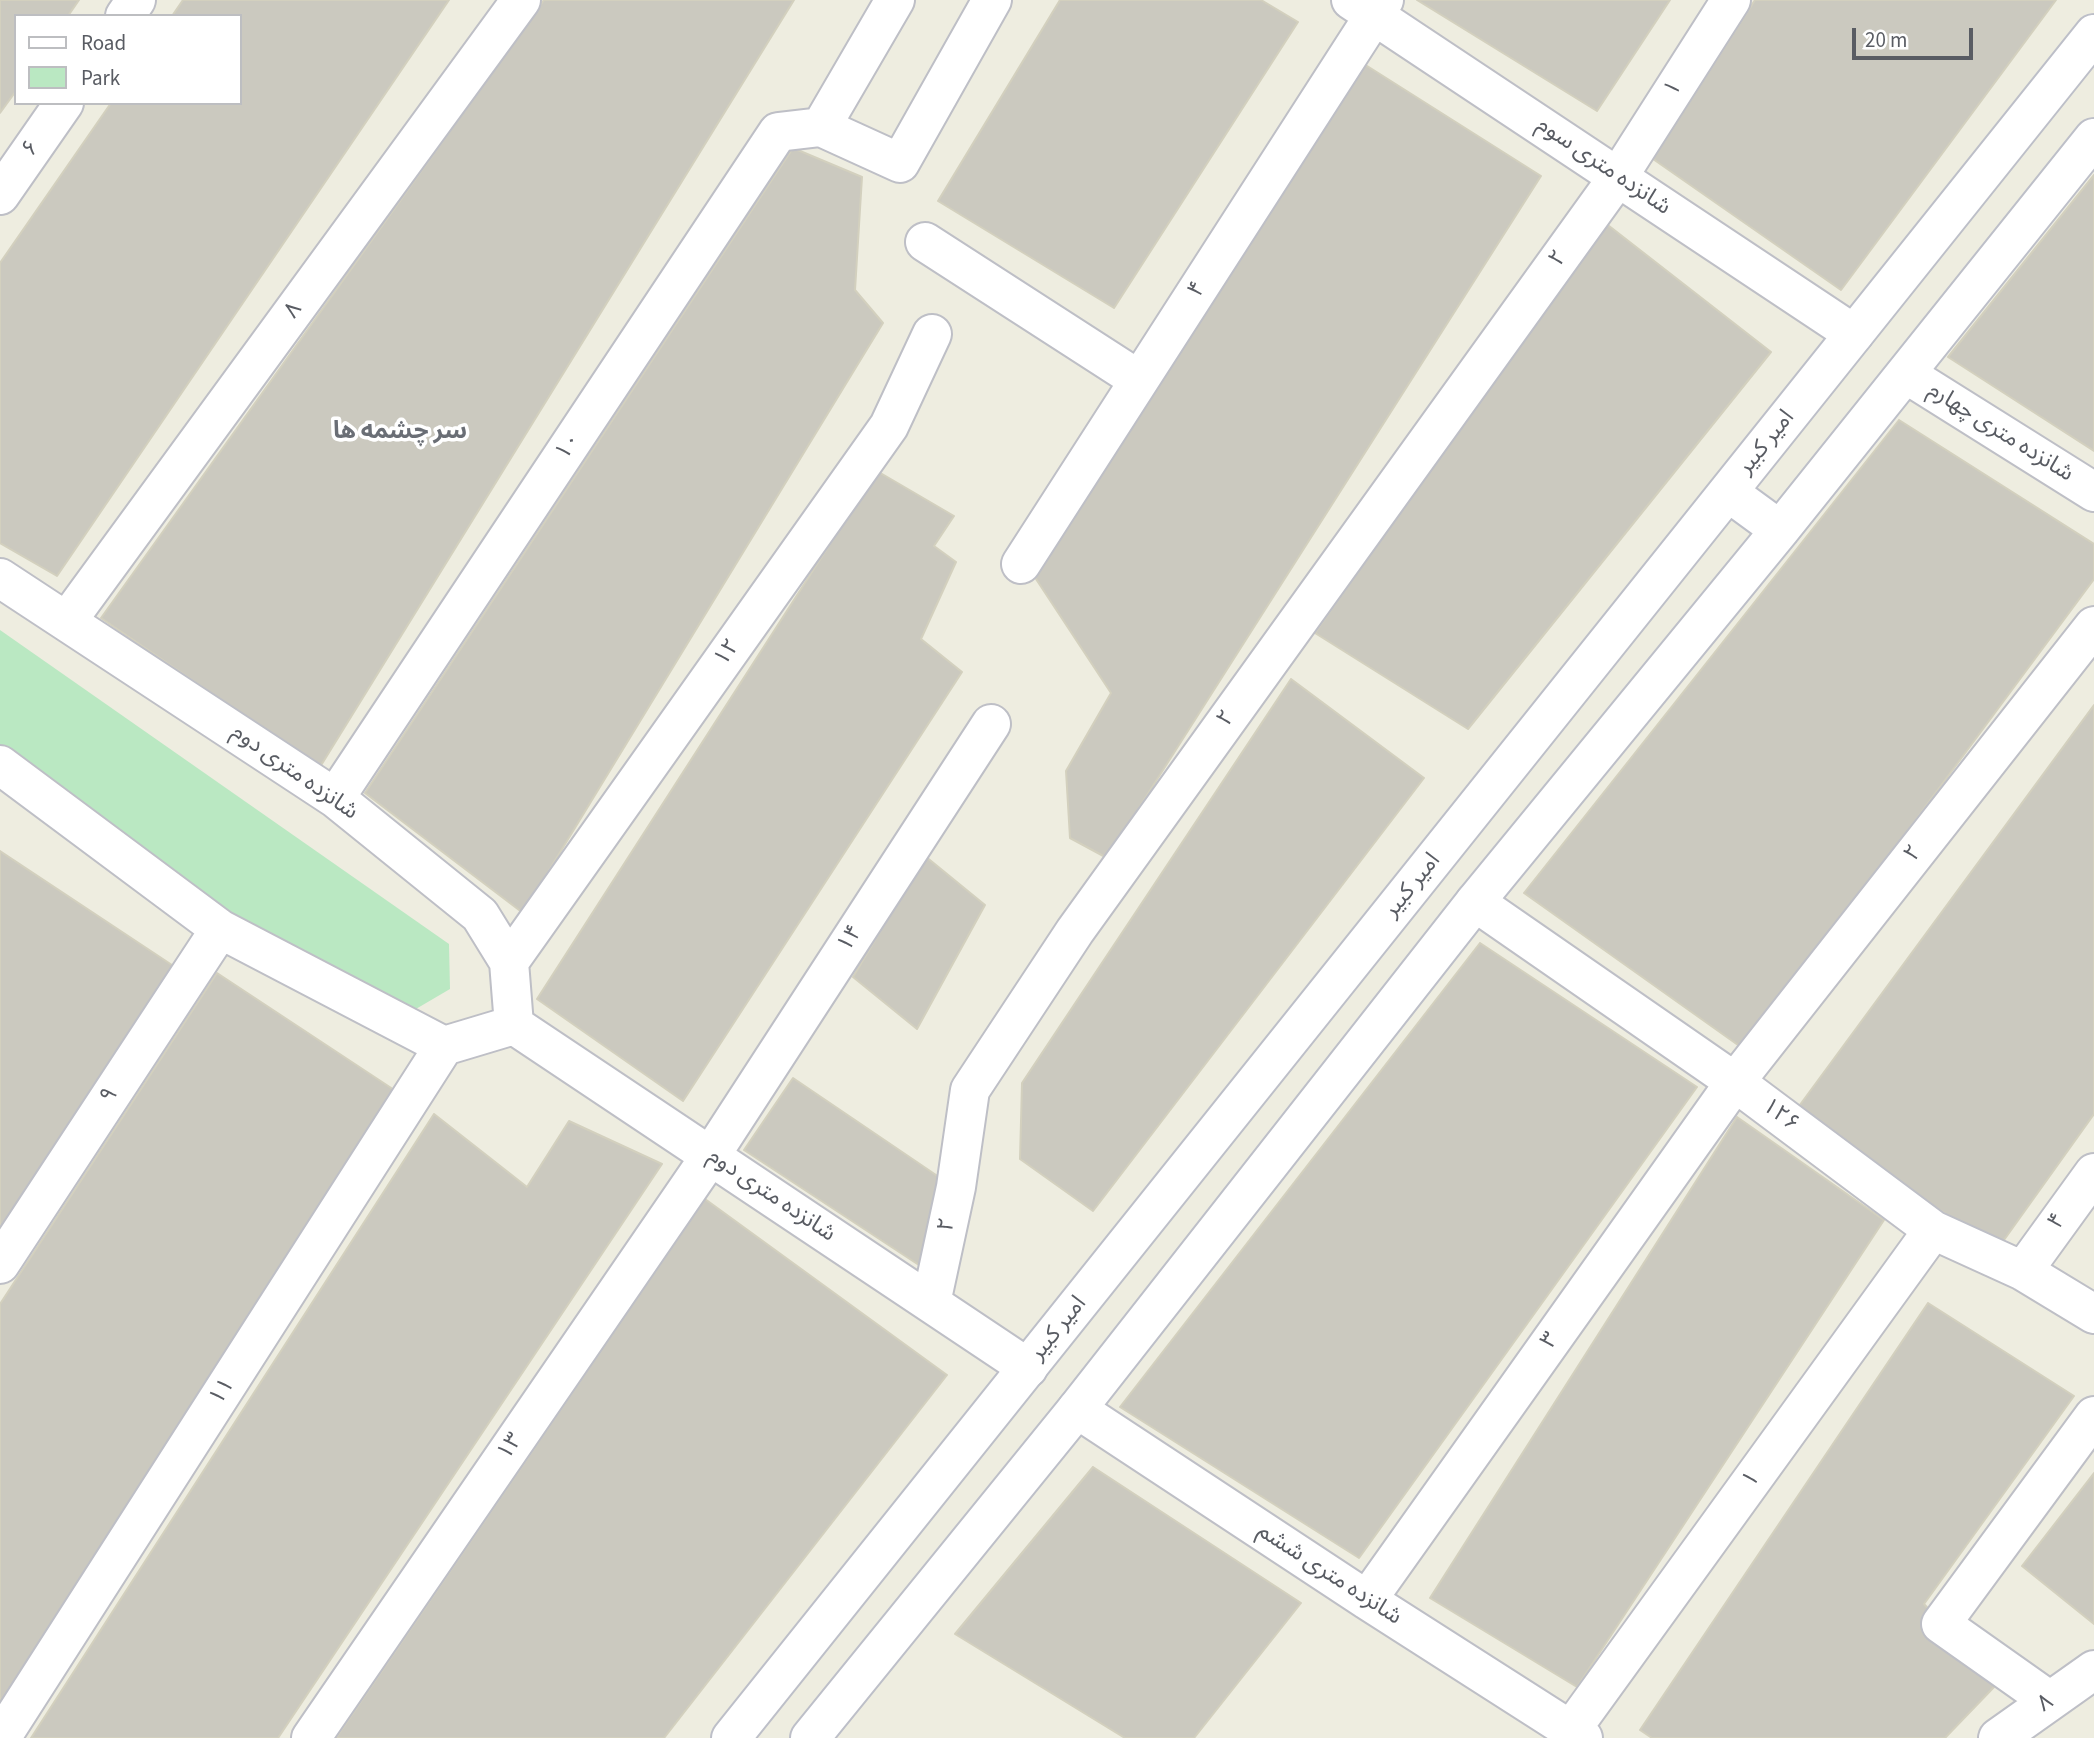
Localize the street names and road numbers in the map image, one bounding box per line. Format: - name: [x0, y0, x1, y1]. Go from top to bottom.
- street label: ۱: [1659, 76, 1689, 102]
- street label: شانزده متری سوم: [1531, 112, 1675, 222]
- street label: ۶: [17, 136, 47, 162]
- street label: ۲: [1544, 246, 1574, 272]
- street label: ۴: [1183, 277, 1213, 303]
- street label: ۸: [279, 298, 309, 324]
- street label: شانزده متری چهارم: [1922, 377, 2078, 489]
- street label: امیر کبیر: [1733, 405, 1801, 481]
- street label: ۱۰: [550, 428, 588, 466]
- street label: ۱۲: [709, 634, 747, 672]
- street label: ۲: [1212, 706, 1242, 732]
- street label: شانزده متری دوم: [225, 719, 363, 827]
- street label: ۲: [1899, 840, 1929, 868]
- street label: امیر کبیر: [1379, 848, 1447, 924]
- street label: ۱۴: [832, 920, 870, 958]
- street label: ۹: [95, 1083, 125, 1109]
- street label: ۱۲۶: [1756, 1093, 1804, 1139]
- street label: شانزده متری دوم: [702, 1143, 840, 1249]
- street label: ۴: [2043, 1209, 2073, 1235]
- street label: ۲: [933, 1216, 963, 1234]
- street label: امیر کبیر: [1025, 1291, 1093, 1367]
- street label: ۳: [1536, 1328, 1566, 1354]
- street label: ۱۱: [204, 1373, 242, 1411]
- street label: ۱۳: [492, 1428, 530, 1466]
- street label: ۱: [1737, 1467, 1767, 1493]
- street label: شانزده متری ششم: [1252, 1518, 1406, 1632]
- street label: ۸: [2033, 1689, 2059, 1719]

